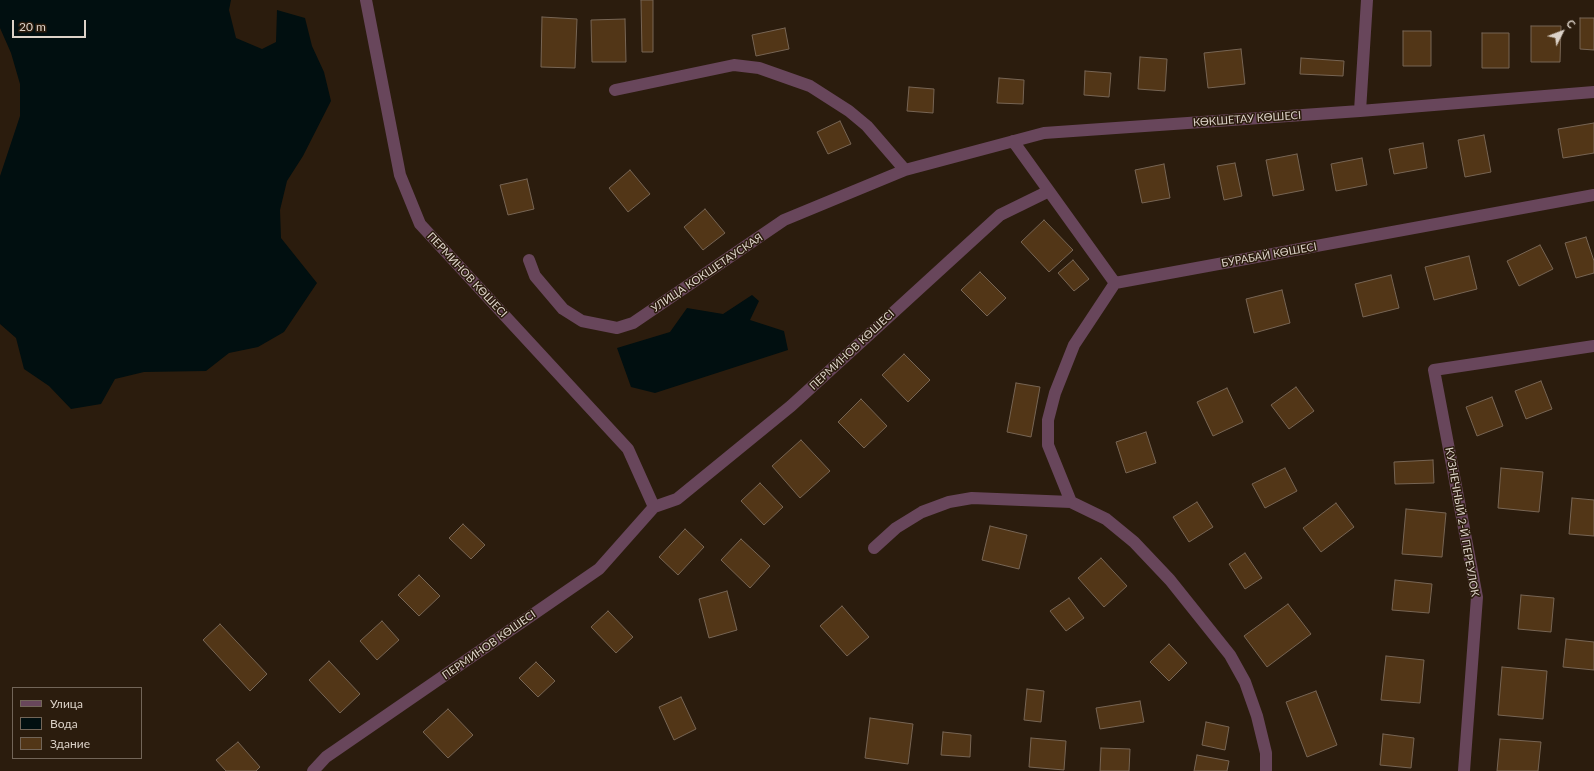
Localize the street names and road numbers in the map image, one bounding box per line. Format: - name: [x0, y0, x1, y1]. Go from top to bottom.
- street label: КӨКШЕТАУ КӨШЕСІ: [1193, 109, 1301, 129]
- street label: ПЕРМИНОВ КӨШЕСІ: [424, 230, 510, 320]
- street label: УЛИЦА КОКШЕТАУСКАЯ: [649, 231, 765, 315]
- street label: БУРАБАЙ КӨШЕСІ: [1220, 240, 1318, 270]
- street label: ПЕРМИНОВ КӨШЕСІ: [807, 307, 897, 393]
- street label: КУЗНЕЧНЫЙ 2-Й ПЕРЕУЛОК: [1442, 446, 1482, 598]
- street label: ПЕРМИНОВ КӨШЕСІ: [440, 608, 538, 682]

